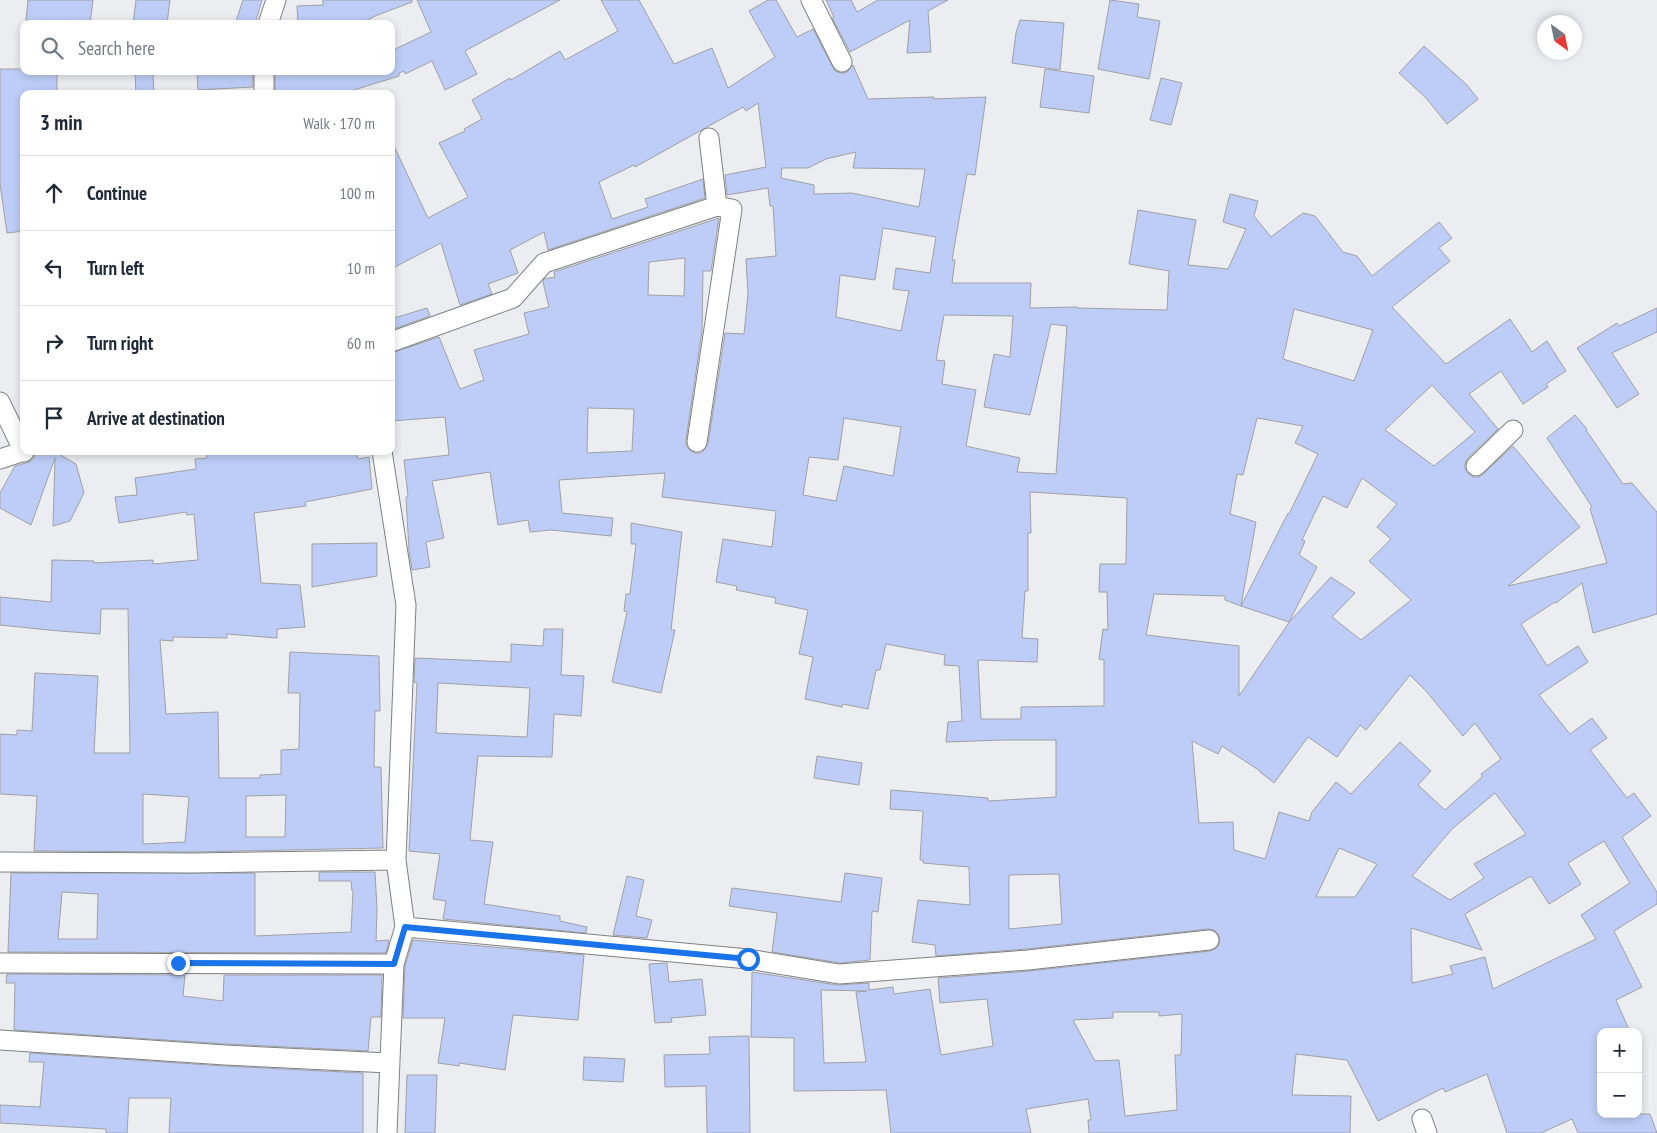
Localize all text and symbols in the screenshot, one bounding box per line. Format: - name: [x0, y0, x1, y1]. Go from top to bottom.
- north arrow: [1537, 15, 1582, 60]
- search box: [20, 20, 395, 75]
- icon: search: [38, 34, 66, 62]
- text: Search here: [78, 36, 155, 60]
- text: 3 min: [40, 109, 82, 136]
- text: Walk · 170 m: [303, 113, 375, 133]
- icon: ahead: [40, 179, 68, 207]
- text: Continue: [87, 181, 147, 205]
- text: 100 m: [340, 183, 375, 203]
- icon: left: [40, 254, 68, 282]
- text: Turn left: [87, 256, 144, 280]
- text: 10 m: [347, 258, 375, 278]
- icon: right: [40, 329, 68, 357]
- text: Turn right: [87, 331, 153, 355]
- text: 60 m: [347, 333, 375, 353]
- icon: arrive: [40, 404, 68, 432]
- text: Arrive at destination: [87, 406, 225, 430]
- route start: [737, 948, 760, 971]
- route end: [167, 952, 190, 975]
- map controls: [1597, 1028, 1642, 1118]
- button: +: [1597, 1028, 1642, 1073]
- button: −: [1597, 1073, 1642, 1118]

